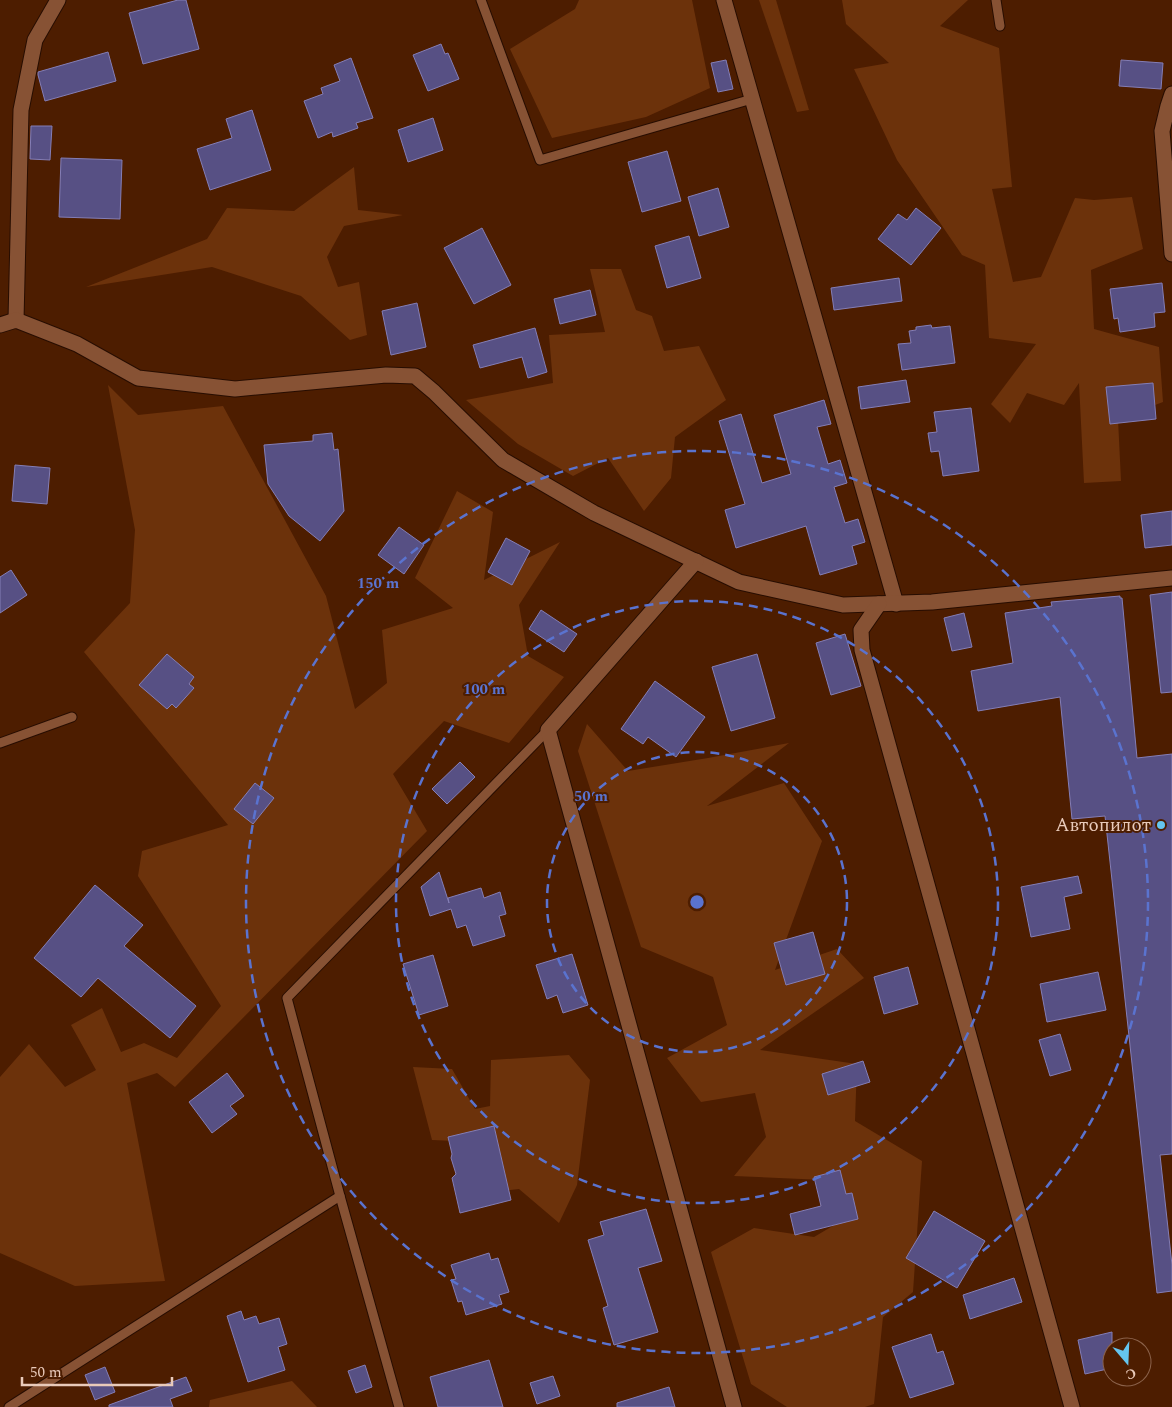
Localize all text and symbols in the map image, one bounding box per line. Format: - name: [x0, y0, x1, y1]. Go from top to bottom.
- text: 150 m: [357, 572, 400, 595]
- text: 100 m: [463, 678, 506, 701]
- text: 50 m: [574, 785, 609, 808]
- place label: Автопилот: [1055, 811, 1151, 840]
- marker: Автопилот: [1155, 819, 1167, 831]
- centre of rings: [688, 893, 706, 911]
- north arrow: [1102, 1337, 1152, 1387]
- scale bar: [22, 1354, 172, 1386]
- text: 50 m: [30, 1361, 62, 1384]
- text: С: [1123, 1362, 1139, 1385]

